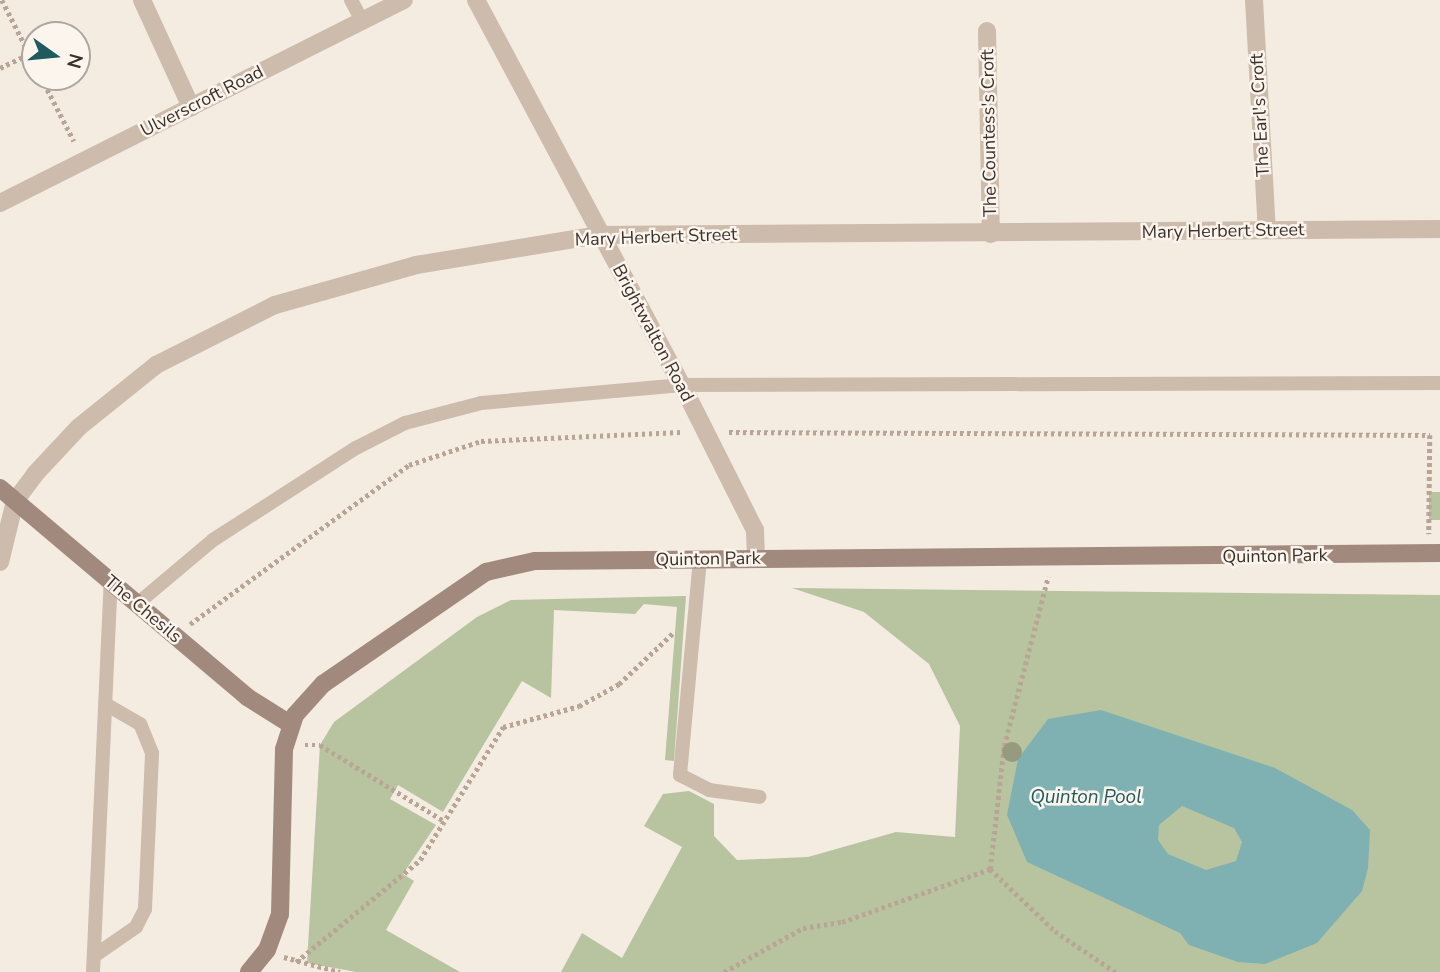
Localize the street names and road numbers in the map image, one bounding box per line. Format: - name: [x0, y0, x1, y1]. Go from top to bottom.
- street label: The Countess's Croft: [977, 49, 1001, 217]
- street label: The Earl's Croft: [1246, 53, 1274, 177]
- street label: Ulverscroft Road: [137, 61, 267, 141]
- street label: Mary Herbert Street: [1142, 219, 1304, 243]
- street label: Mary Herbert Street: [574, 223, 738, 251]
- street label: Brightwalton Road: [608, 261, 698, 405]
- street label: Quinton Park: [1222, 544, 1328, 568]
- street label: Quinton Park: [655, 547, 761, 571]
- street label: The Chesils: [100, 571, 186, 647]

